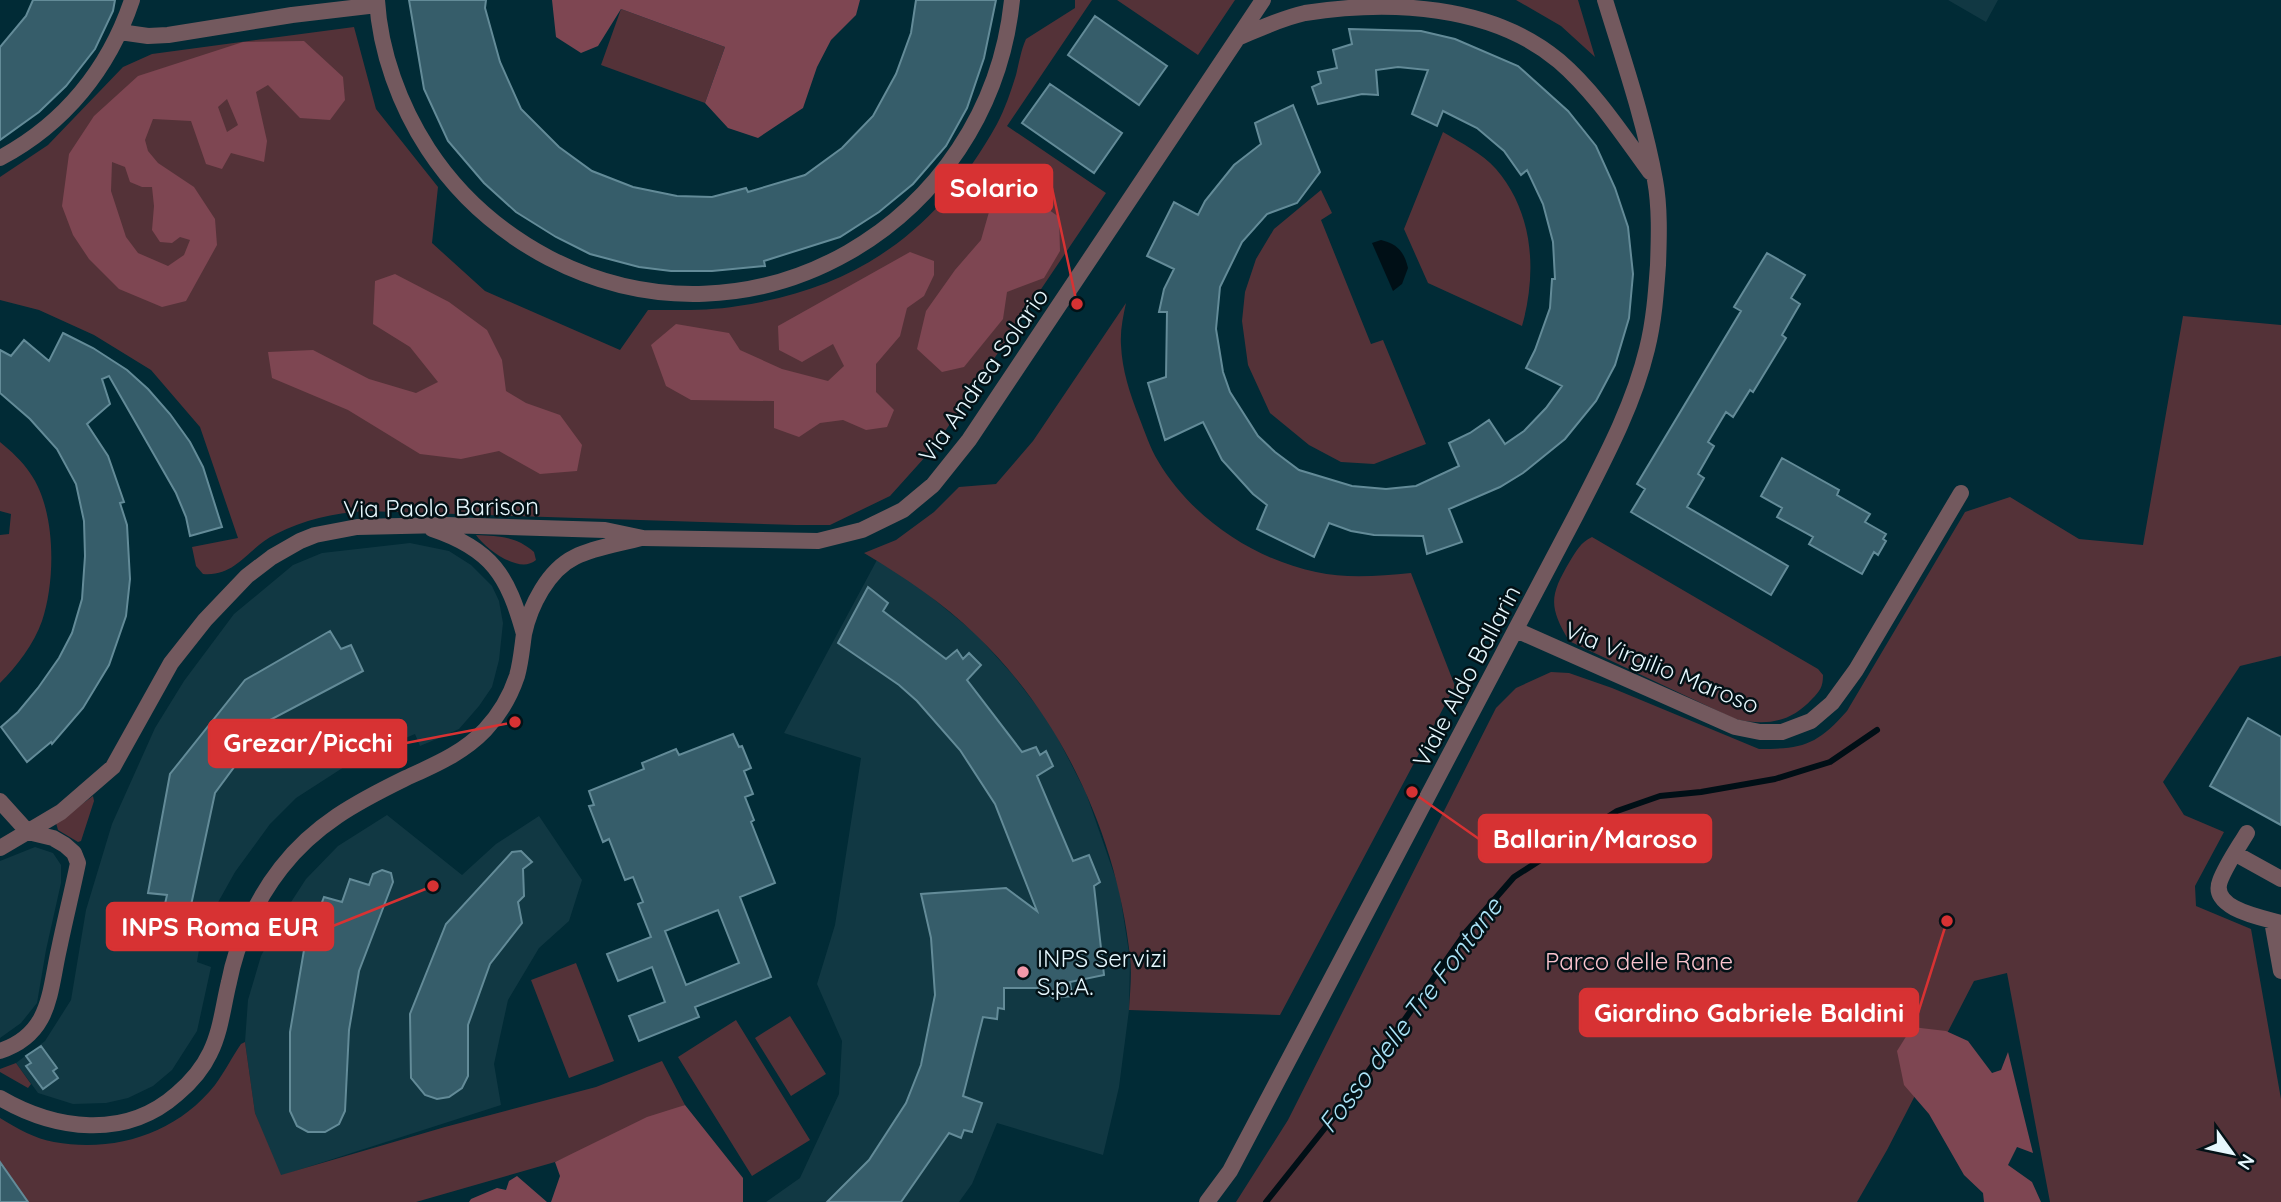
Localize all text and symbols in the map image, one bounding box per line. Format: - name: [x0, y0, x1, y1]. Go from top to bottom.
- callout: Solario: [936, 165, 1052, 212]
- text: Solario: [950, 171, 1038, 204]
- street label: Via Andrea Solario: [911, 282, 1055, 468]
- street label: Via Paolo Barison: [343, 490, 539, 524]
- street label: Viale Aldo Ballarin: [1405, 580, 1527, 772]
- street label: Via Virgilio Maroso: [1560, 614, 1764, 720]
- callout: Grezar/Picchi: [209, 720, 406, 767]
- text: Grezar/Picchi: [223, 726, 393, 759]
- callout: Ballarin/Maroso: [1479, 815, 1711, 862]
- text: Ballarin/Maroso: [1493, 822, 1697, 855]
- water label: Fosso delle Tre Fontane: [1311, 890, 1510, 1139]
- callout: INPS Roma EUR: [107, 903, 333, 950]
- text: INPS Roma EUR: [121, 910, 319, 943]
- place label: INPS Servizi S.p.A.: [1037, 943, 1167, 1001]
- park label: Parco delle Rane: [1545, 946, 1733, 976]
- marker: INPS Servizi S.p.A.: [1015, 964, 1031, 980]
- callout: Giardino Gabriele Baldini: [1580, 989, 1918, 1036]
- text: Giardino Gabriele Baldini: [1594, 996, 1904, 1029]
- north arrow: [2197, 1118, 2267, 1188]
- text: N: [2232, 1150, 2260, 1175]

